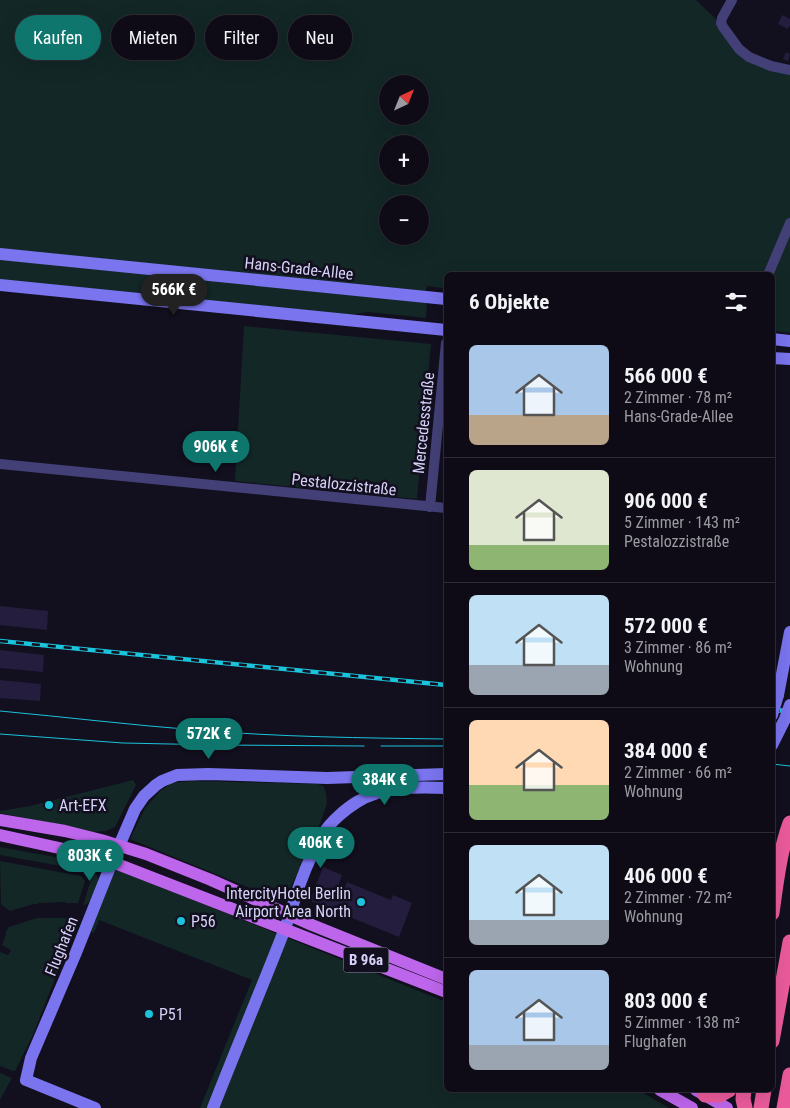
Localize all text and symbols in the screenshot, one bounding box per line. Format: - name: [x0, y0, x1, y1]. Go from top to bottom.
- chip: Kaufen: [15, 15, 101, 60]
- chip: Mieten: [111, 15, 195, 60]
- chip: Filter: [205, 15, 278, 60]
- chip: Neu: [288, 15, 352, 60]
- north arrow: [379, 75, 429, 125]
- map controls: [379, 75, 429, 245]
- button: +: [379, 135, 429, 185]
- button: −: [379, 195, 429, 245]
- street label: Hans-Grade-Allee: [244, 253, 354, 284]
- pin: 566K €: [133, 274, 215, 316]
- text: 566K €: [152, 280, 196, 299]
- icon: filters: [722, 288, 750, 316]
- text: 6 Objekte: [469, 290, 549, 314]
- text: 566 000 €: [624, 364, 708, 388]
- icon: home: [509, 365, 569, 425]
- street label: Mercedesstraße: [409, 371, 438, 475]
- text: 2 Zimmer · 78 m²: [624, 388, 732, 407]
- text: Hans-Grade-Allee: [624, 407, 733, 426]
- pin: 906K €: [175, 430, 257, 473]
- text: 906K €: [194, 437, 238, 456]
- street label: Pestalozzistraße: [291, 470, 397, 499]
- text: 906 000 €: [624, 489, 708, 513]
- icon: home: [509, 490, 569, 550]
- text: 5 Zimmer · 143 m²: [624, 513, 740, 532]
- text: Pestalozzistraße: [624, 532, 729, 551]
- text: 572 000 €: [624, 614, 708, 638]
- icon: home: [509, 615, 569, 675]
- text: 3 Zimmer · 86 m²: [624, 638, 732, 657]
- text: Wohnung: [624, 657, 683, 676]
- pin: 572K €: [168, 718, 250, 760]
- text: 572K €: [187, 724, 231, 743]
- text: 384 000 €: [624, 739, 708, 763]
- icon: home: [509, 740, 569, 800]
- text: 2 Zimmer · 66 m²: [624, 763, 732, 782]
- pin: 384K €: [344, 764, 426, 806]
- text: 384K €: [363, 770, 407, 789]
- text: Wohnung: [624, 782, 683, 801]
- place label: Art-EFX: [59, 796, 107, 815]
- marker: Art-EFX: [43, 799, 55, 811]
- pin: 406K €: [280, 826, 362, 869]
- text: 406K €: [299, 833, 343, 852]
- pin: 803K €: [49, 840, 131, 882]
- text: 803K €: [68, 846, 112, 865]
- text: 406 000 €: [624, 864, 708, 888]
- icon: home: [509, 865, 569, 925]
- place label: IntercityHotel Berlin Airport Area North: [226, 884, 351, 921]
- text: 2 Zimmer · 72 m²: [624, 888, 732, 907]
- marker: IntercityHotel Berlin Airport Area North: [355, 896, 367, 908]
- text: Wohnung: [624, 907, 683, 926]
- place label: P56: [191, 912, 216, 931]
- street label: Flughafen: [41, 914, 82, 979]
- marker: P56: [175, 915, 187, 927]
- road number: B 96a: [344, 948, 388, 972]
- text: 803 000 €: [624, 989, 708, 1013]
- icon: home: [509, 990, 569, 1050]
- place label: P51: [159, 1005, 184, 1024]
- marker: P51: [143, 1008, 155, 1020]
- text: 5 Zimmer · 138 m²: [624, 1013, 740, 1032]
- text: Flughafen: [624, 1032, 687, 1051]

